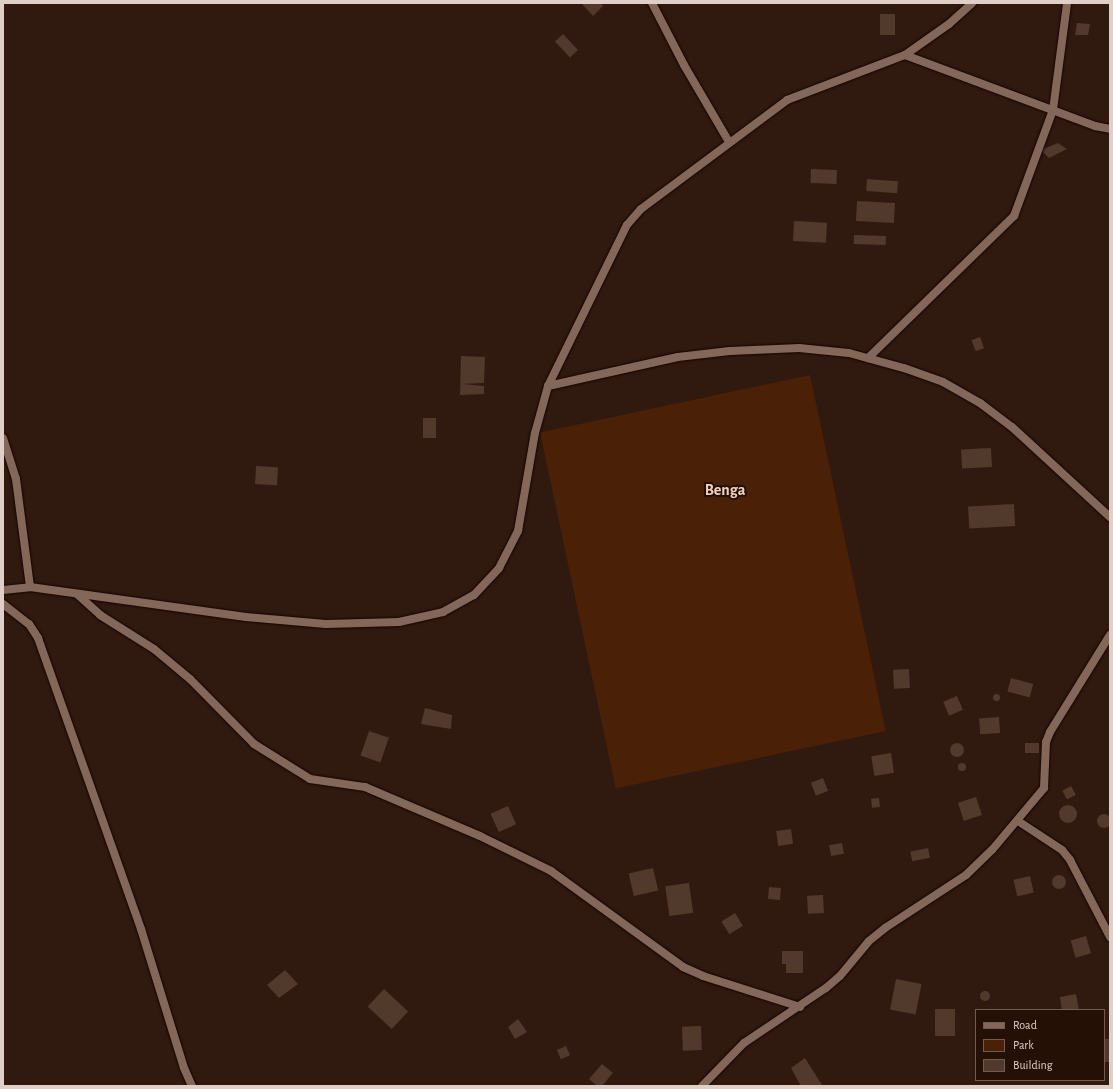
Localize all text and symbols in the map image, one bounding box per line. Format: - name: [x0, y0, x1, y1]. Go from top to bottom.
- district label: Benga: [705, 480, 745, 500]
- legend: [975, 1009, 1105, 1081]
- text: Road: [1013, 1019, 1037, 1031]
- text: Park: [1013, 1039, 1034, 1051]
- text: Building: [1013, 1059, 1053, 1071]

